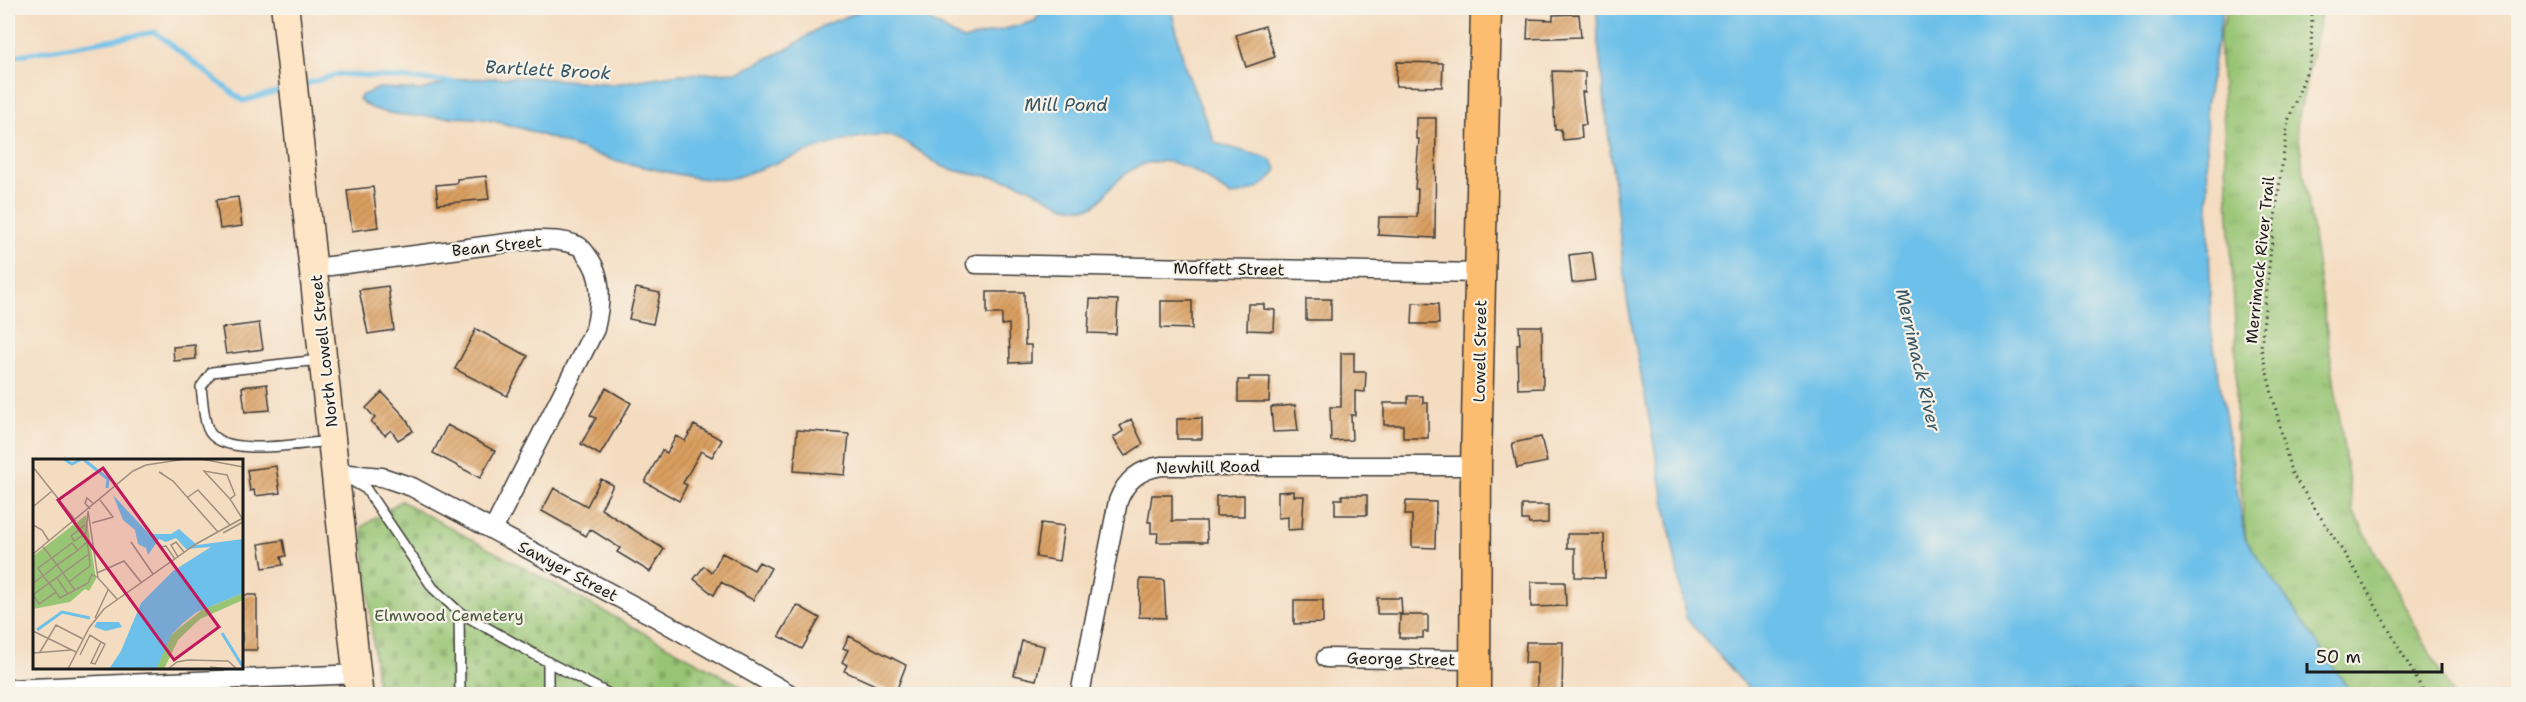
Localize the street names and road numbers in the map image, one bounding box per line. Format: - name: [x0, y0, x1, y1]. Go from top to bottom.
- street label: Merrimack River Trail: [2241, 175, 2279, 345]
- street label: Bean Street: [451, 231, 543, 261]
- street label: Moffett Street: [1173, 258, 1285, 280]
- street label: North Lowell Street: [306, 274, 342, 428]
- street label: Lowell Street: [1469, 299, 1491, 403]
- street label: Newhill Road: [1156, 456, 1260, 478]
- street label: Sawyer Street: [514, 536, 622, 606]
- street label: George Street: [1347, 648, 1455, 670]

